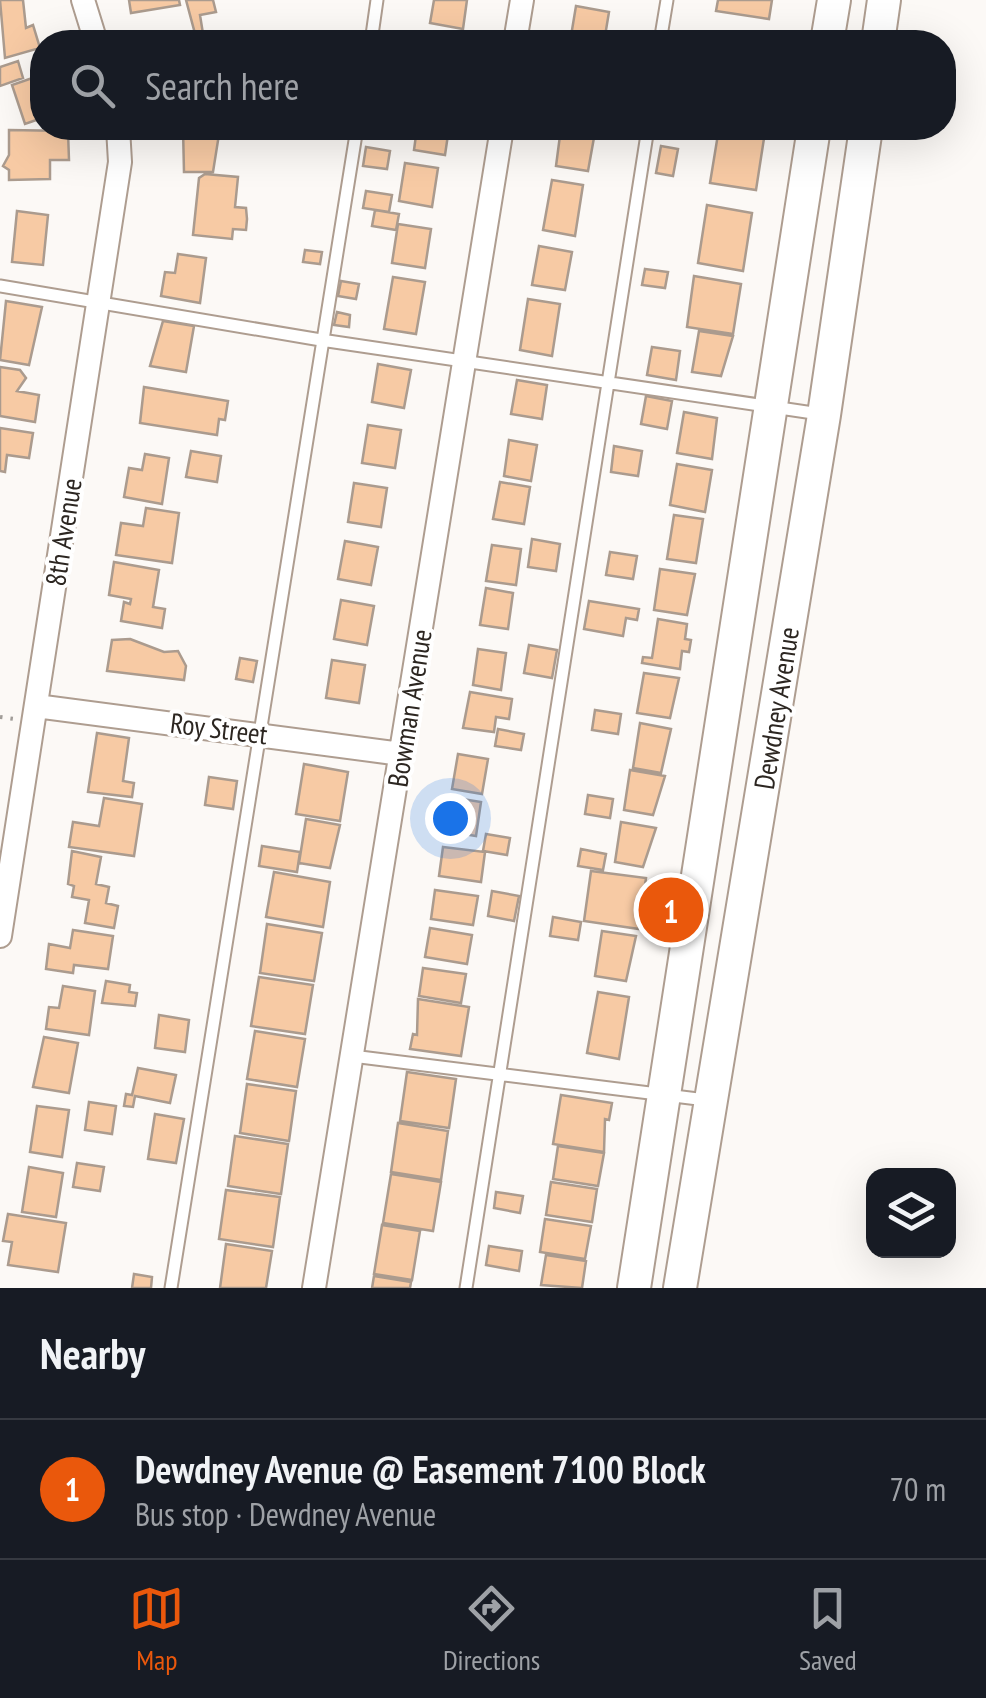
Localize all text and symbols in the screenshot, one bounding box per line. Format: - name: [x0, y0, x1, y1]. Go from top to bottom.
- search box: [30, 30, 956, 140]
- icon: search: [65, 58, 120, 113]
- text: Search here: [145, 61, 299, 110]
- street label: 8th Avenue: [36, 475, 90, 589]
- street label: Dewdney Avenue: [745, 624, 807, 792]
- street label: Bowman Avenue: [378, 626, 440, 790]
- street label: Roy Street: [168, 704, 270, 752]
- your location: [425, 793, 476, 844]
- pin: 1: [638, 872, 704, 948]
- map controls: [866, 1168, 956, 1258]
- button: layers: [866, 1168, 956, 1258]
- text: Nearby: [40, 1326, 145, 1381]
- text: Dewdney Avenue @ Easement 7100 Block: [135, 1444, 706, 1493]
- text: 1: [65, 1468, 80, 1510]
- text: 70 m: [890, 1468, 946, 1510]
- text: Bus stop · Dewdney Avenue: [135, 1493, 436, 1535]
- tab: Map: [129, 1581, 184, 1678]
- tab: Directions: [443, 1581, 540, 1678]
- tab: Saved: [799, 1581, 857, 1678]

